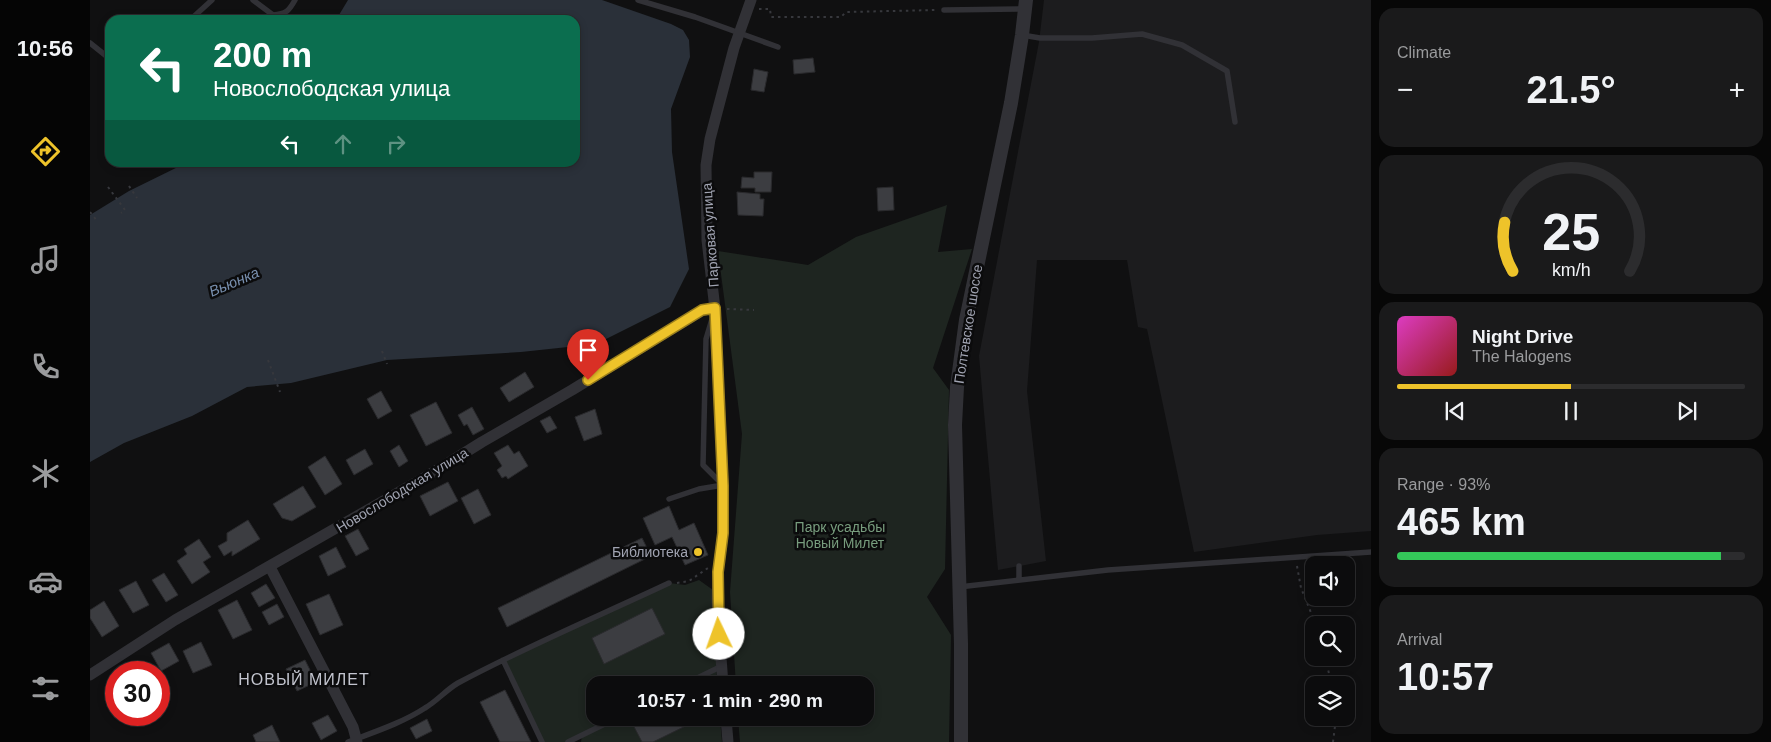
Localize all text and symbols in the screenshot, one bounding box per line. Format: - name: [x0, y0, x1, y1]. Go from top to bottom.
- icon: left: [130, 35, 195, 100]
- text: 200 m: [213, 35, 312, 74]
- text: 10:56: [17, 36, 73, 61]
- text: Climate: [1397, 44, 1451, 61]
- text: 21.5°: [1526, 69, 1616, 111]
- text: −: [1397, 74, 1413, 105]
- text: +: [1729, 74, 1745, 105]
- text: Новослободская улица: [213, 76, 450, 101]
- icon: left: [276, 130, 304, 158]
- icon: ahead: [329, 130, 357, 158]
- icon: right: [382, 130, 410, 158]
- icon: directions: [28, 134, 63, 169]
- street label: Парковая улица: [698, 182, 722, 288]
- text: 25: [1542, 203, 1600, 261]
- icon: music: [28, 242, 63, 277]
- text: km/h: [1552, 260, 1590, 280]
- water label: Вьюнка: [206, 263, 261, 300]
- street label: Полтевское шоссе: [951, 263, 985, 385]
- text: Night Drive: [1472, 326, 1573, 347]
- pin: [567, 329, 609, 380]
- icon: arrive: [574, 336, 602, 364]
- text: The Halogens: [1472, 348, 1572, 365]
- icon: phone: [28, 349, 63, 384]
- icon: previous: [1441, 397, 1469, 425]
- icon: pause: [1557, 397, 1585, 425]
- icon: next: [1673, 397, 1701, 425]
- street label: Новослободская улица: [333, 444, 471, 536]
- icon: climate: [28, 456, 63, 491]
- text: Range · 93%: [1397, 476, 1490, 493]
- text: 465 km: [1397, 501, 1526, 543]
- park label: Парк усадьбы Новый Милет: [795, 519, 885, 551]
- place label: Библиотека: [612, 544, 688, 560]
- marker: Библиотека: [692, 546, 704, 558]
- map controls: [1305, 556, 1355, 726]
- button: sound: [1305, 556, 1355, 606]
- icon: car: [28, 564, 63, 599]
- position arrow: [692, 607, 744, 659]
- button: search: [1305, 616, 1355, 666]
- text: Arrival: [1397, 631, 1442, 648]
- text: 10:57: [1397, 656, 1494, 698]
- speed limit sign: 30: [105, 661, 170, 726]
- district label: НОВЫЙ МИЛЕТ: [238, 670, 370, 688]
- icon: filters: [28, 671, 63, 706]
- button: layers: [1305, 676, 1355, 726]
- text: 10:57 · 1 min · 290 m: [637, 690, 823, 711]

